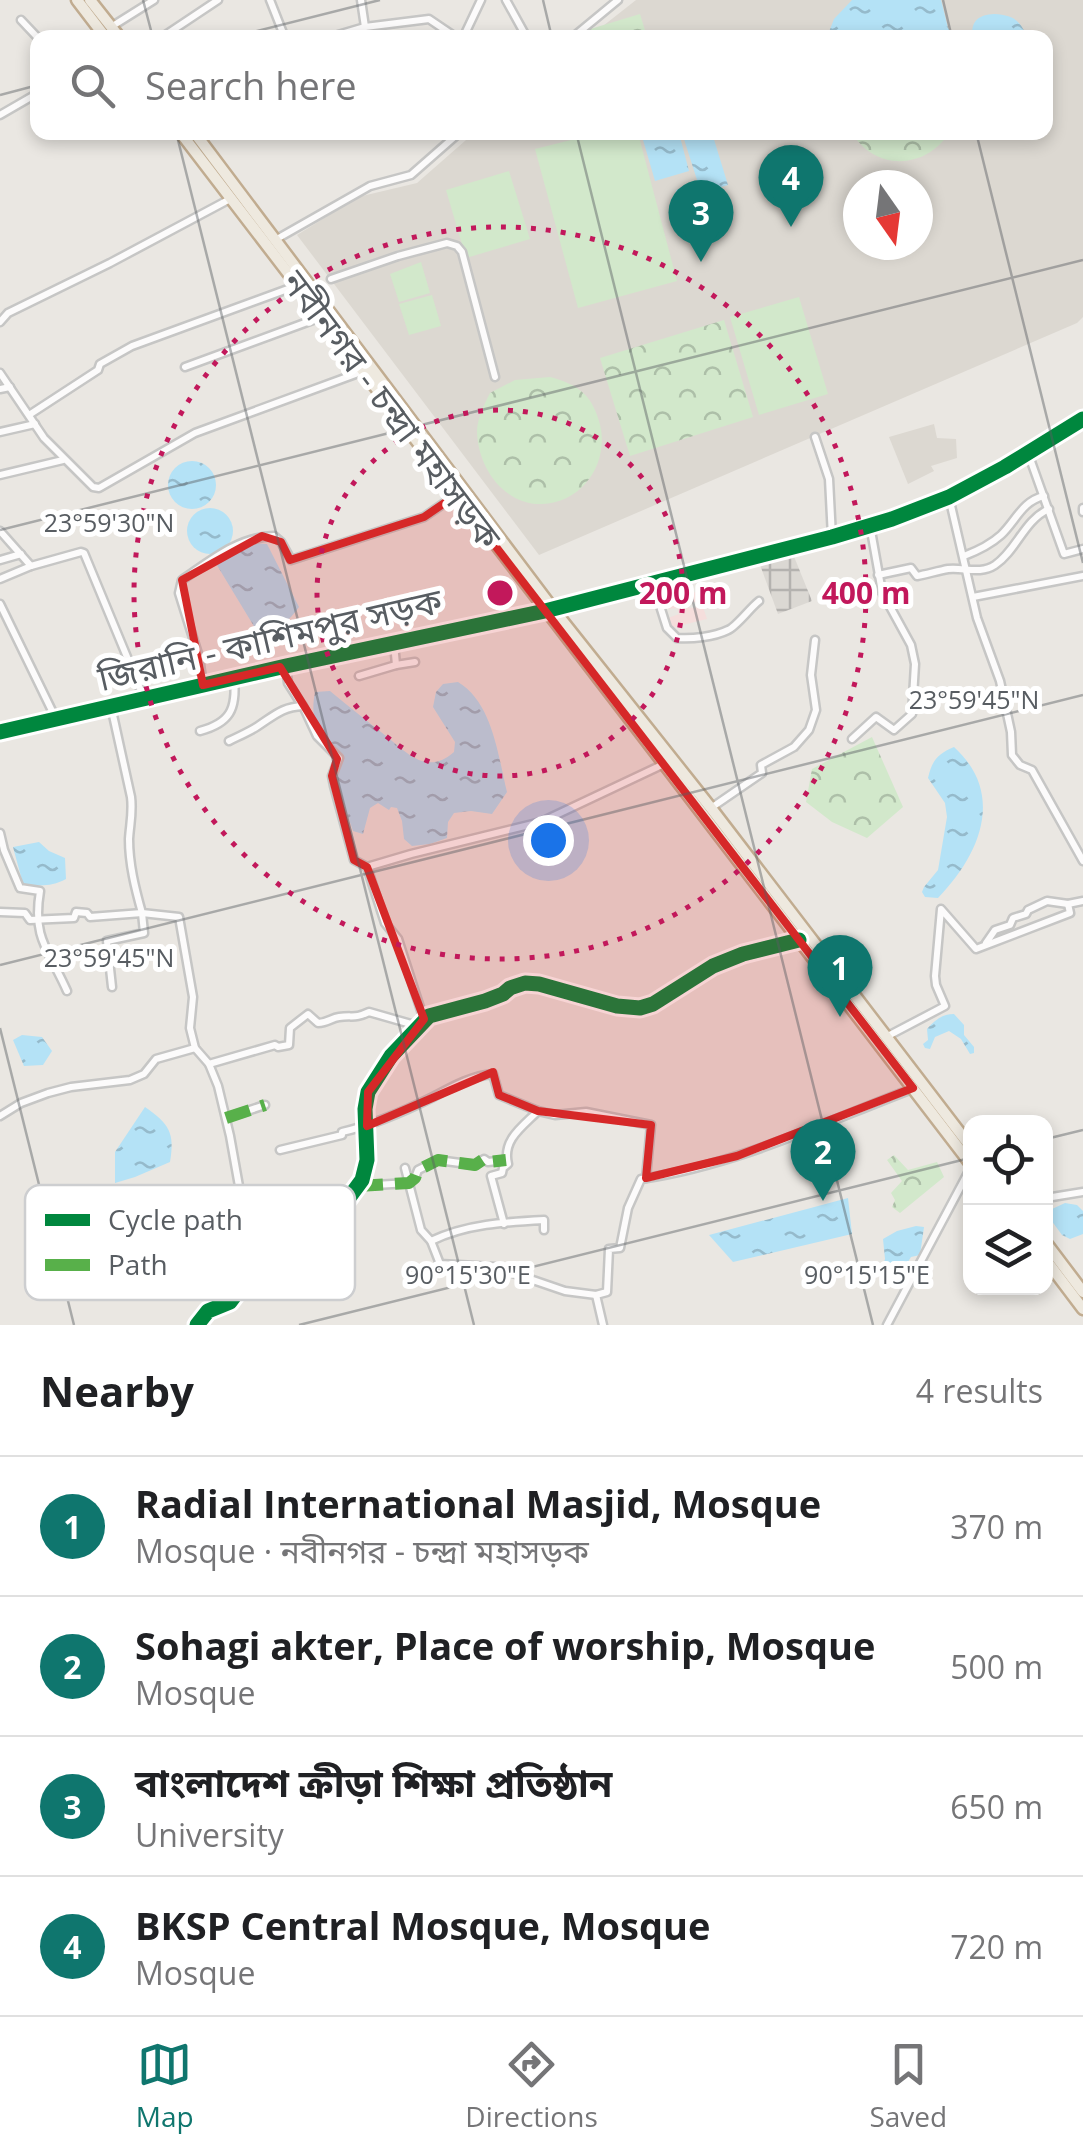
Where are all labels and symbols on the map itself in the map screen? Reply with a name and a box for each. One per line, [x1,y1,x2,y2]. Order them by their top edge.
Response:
pin: 4 [758,144,824,227]
north arrow [843,170,933,260]
pin: 3 [668,180,734,262]
street label: নবীনগর - চন্দ্রা মহাসড়ক [271,260,513,558]
text: 23°59'30"N [44,505,174,539]
text: 200 m [639,572,727,613]
text: 400 m [822,572,910,613]
centre of rings [482,575,518,611]
street label: জিরানি - কাশিমপুর সড়ক [92,576,447,701]
text: 23°59'45"N [909,682,1039,716]
your location [523,815,574,866]
pin: 1 [808,934,872,1017]
text: 23°59'45"N [44,940,174,974]
pin: 2 [790,1118,856,1201]
legend [25,1185,355,1300]
text: Cycle path [108,1200,243,1238]
text: Path [108,1245,168,1283]
text: 90°15'30"E [405,1257,531,1291]
text: 90°15'15"E [804,1257,930,1291]

